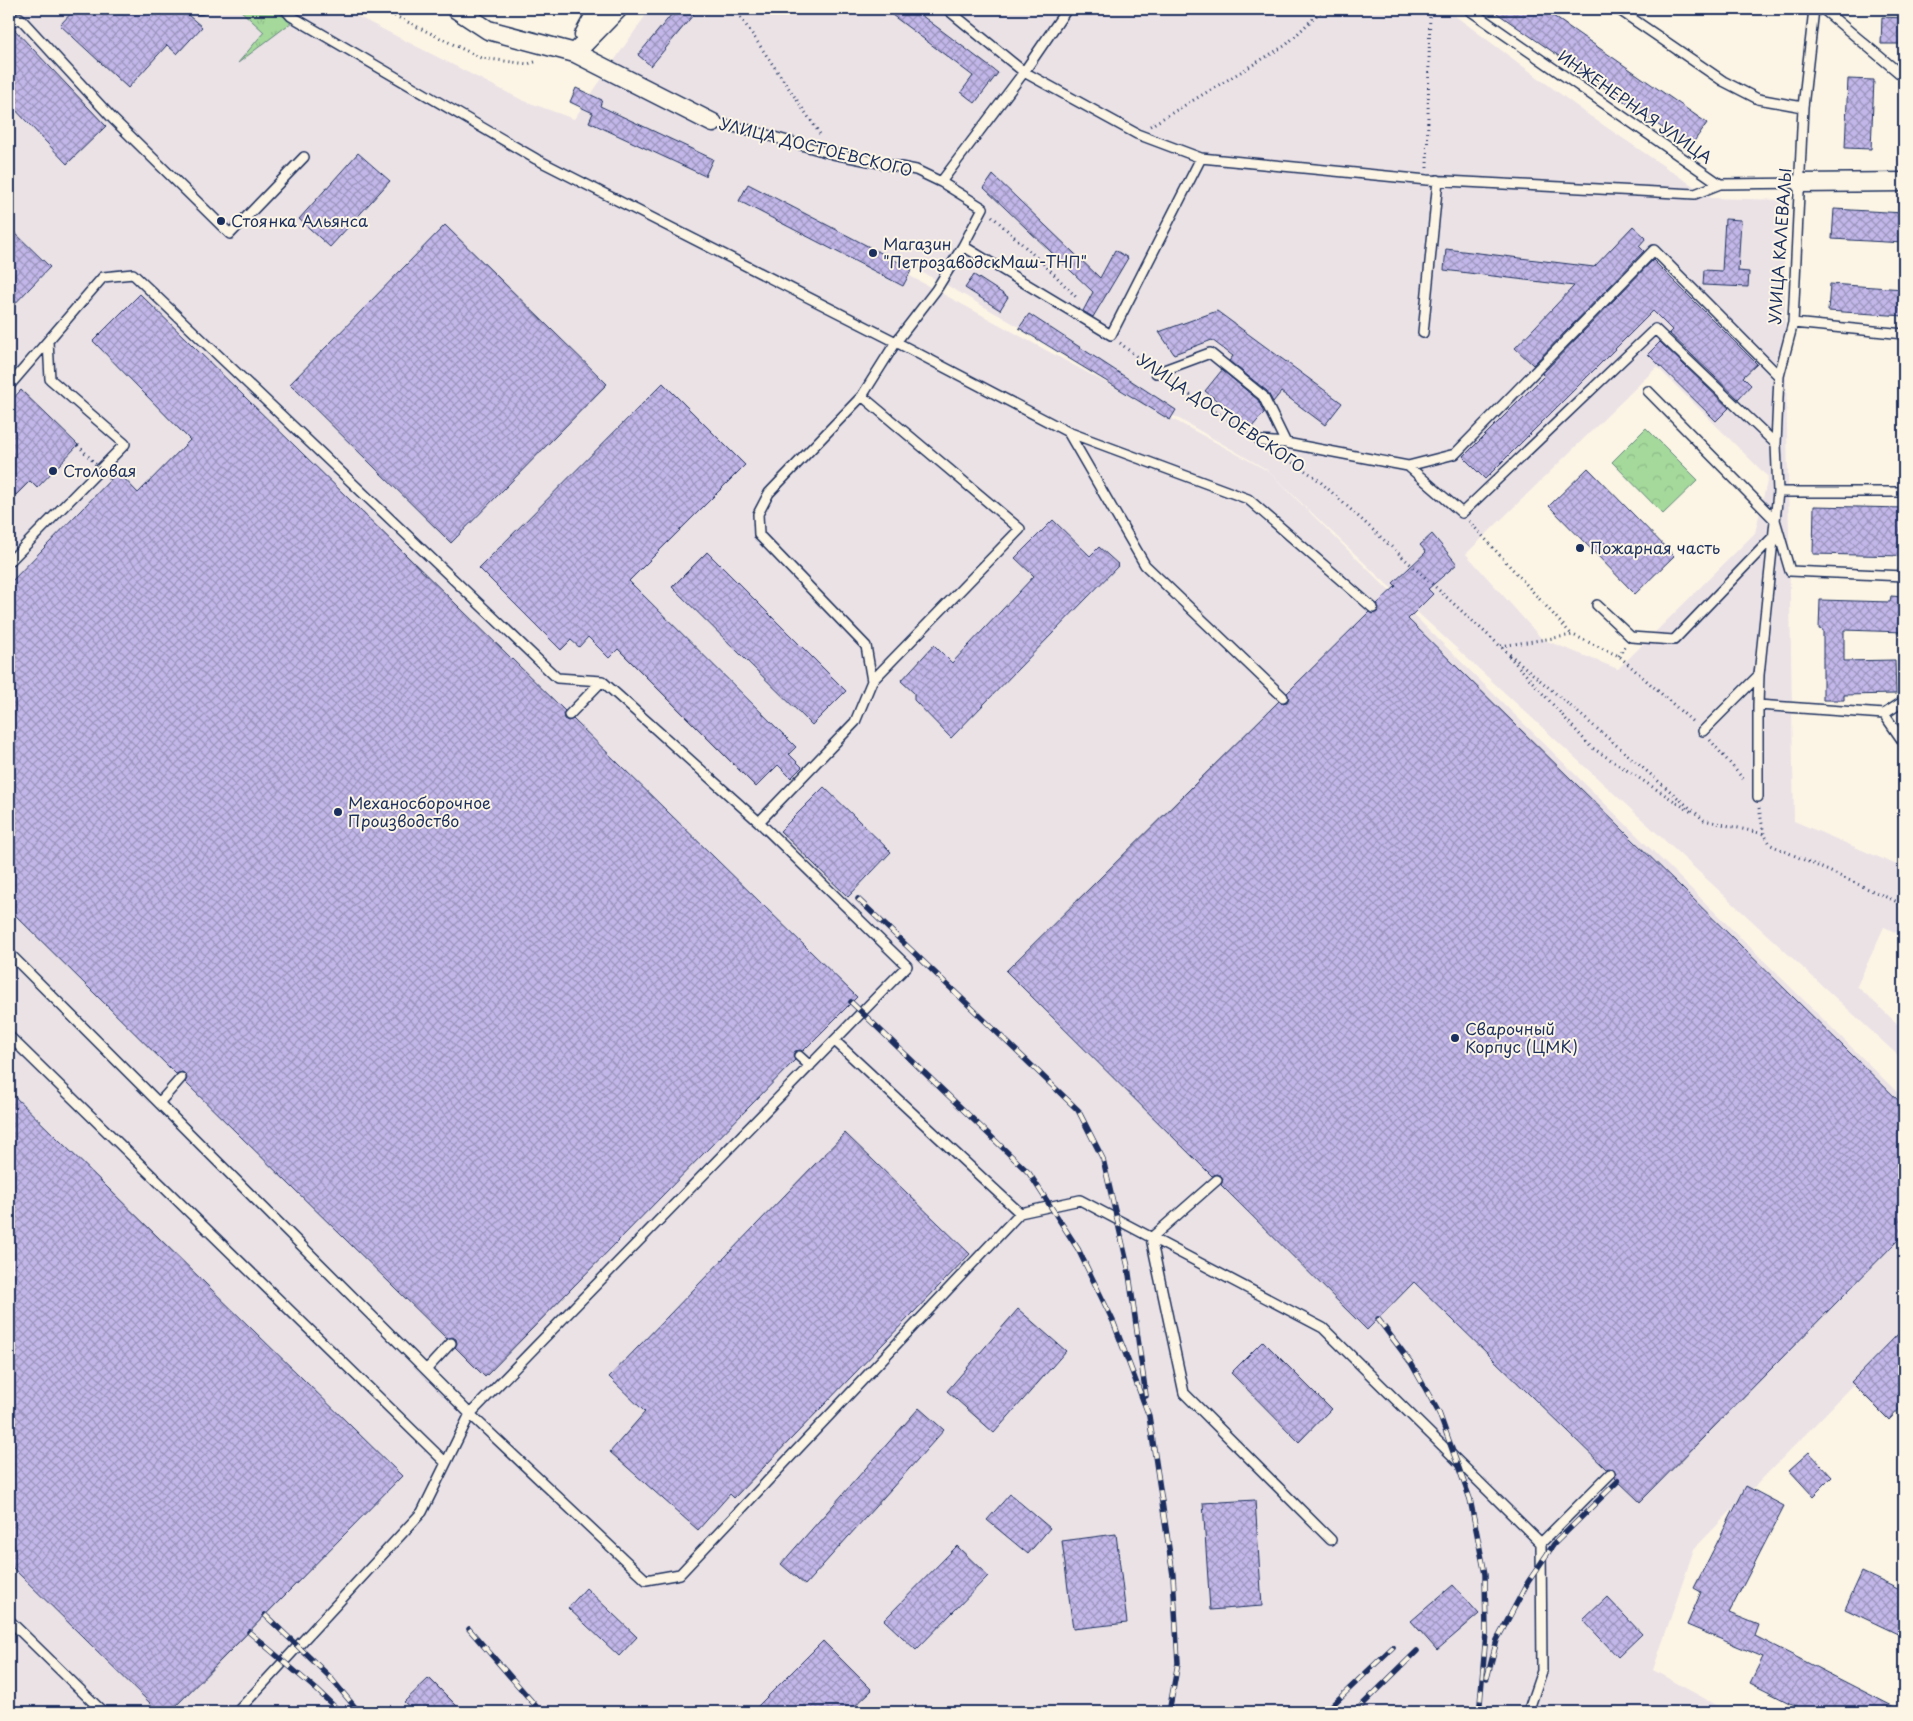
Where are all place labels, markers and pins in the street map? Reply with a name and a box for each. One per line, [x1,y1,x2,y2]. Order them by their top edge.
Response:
place label: Стоянка Альянса [231,208,368,232]
marker: Стоянка Альянса [215,215,227,227]
place label: Магазин "ПетрозаводскМаш-ТНП" [883,231,1087,273]
marker: Магазин "ПетрозаводскМаш-ТНП" [867,247,879,259]
place label: Столовая [63,458,136,482]
marker: Столовая [47,465,59,477]
place label: Пожарная часть [1590,535,1720,559]
marker: Пожарная часть [1574,542,1586,554]
place label: Механосборочное Производство [348,790,491,832]
marker: Механосборочное Производство [332,806,344,818]
place label: Сварочный Корпус (ЦМК) [1465,1016,1578,1058]
marker: Сварочный Корпус (ЦМК) [1449,1032,1461,1044]

